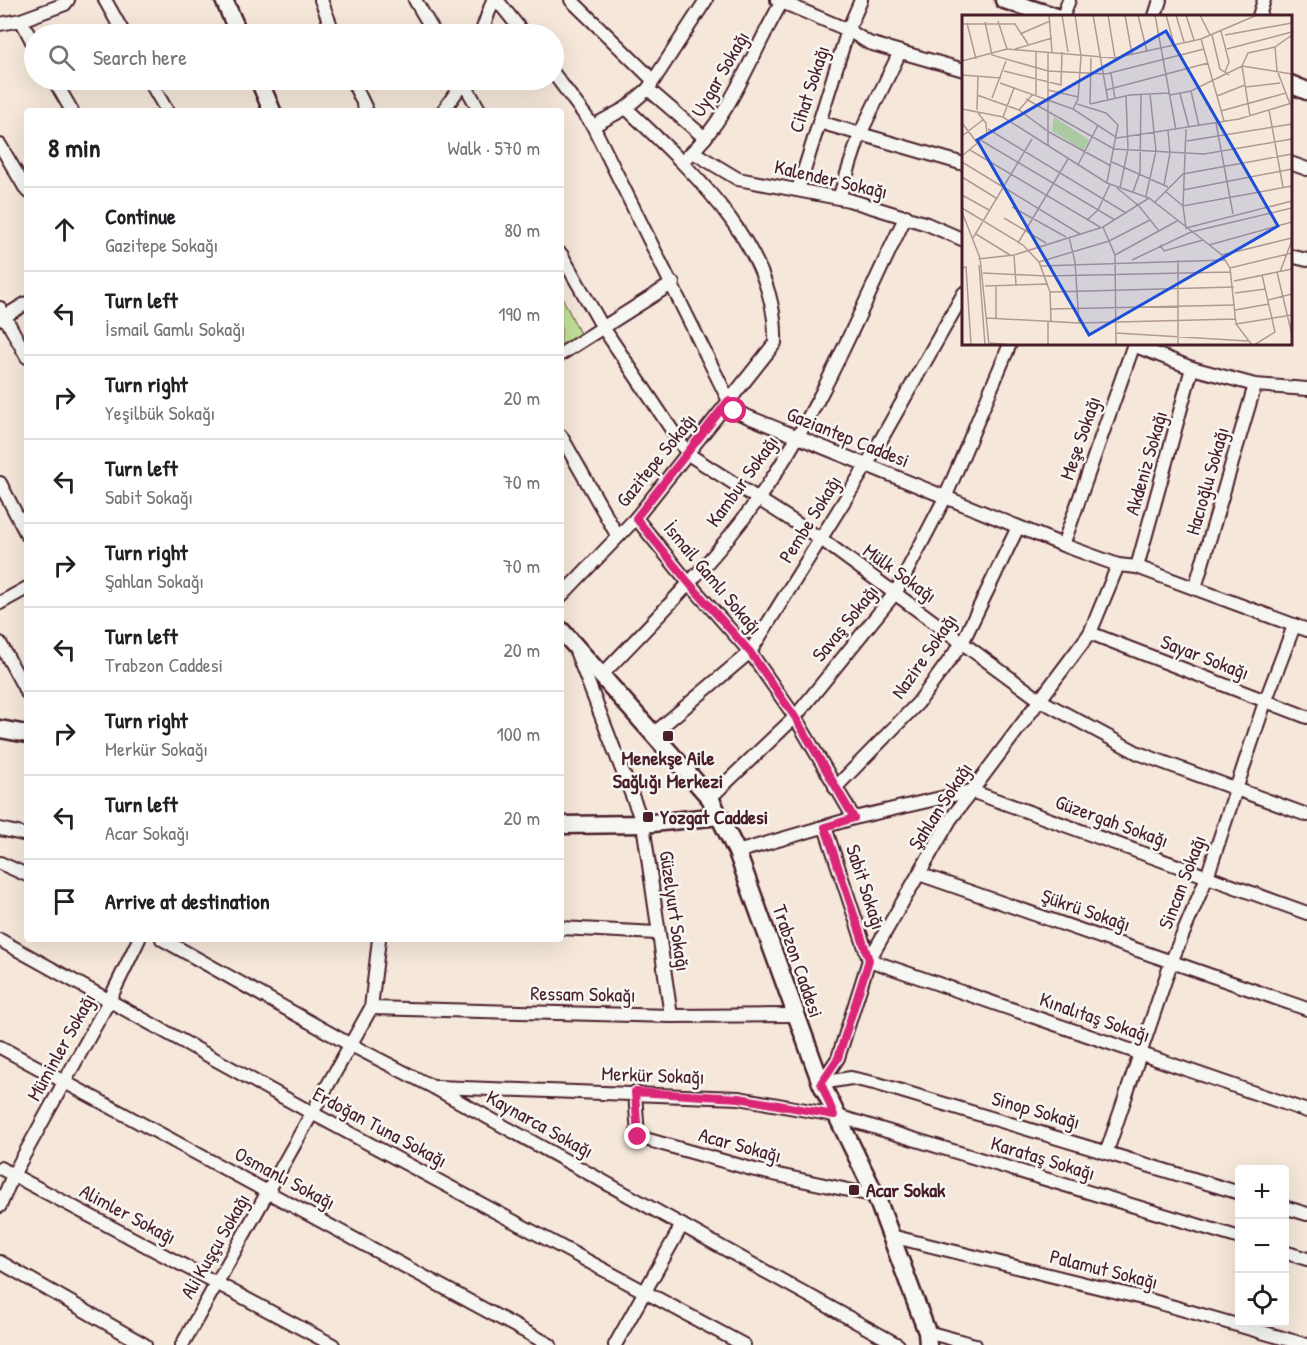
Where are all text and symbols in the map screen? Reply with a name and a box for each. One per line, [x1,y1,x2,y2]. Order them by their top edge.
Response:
inset map [962,15,1292,345]
search box [24,24,564,90]
street label: Uygar Sokağı [684,26,755,122]
icon: search [45,41,78,74]
text: Search here [93,42,187,72]
street label: Cihat Sokağı [782,42,835,136]
text: 8 min [48,130,101,165]
text: Walk · 570 m [448,134,540,161]
street label: Kalender Sokağı [772,152,890,205]
text: Continue [105,201,176,231]
icon: ahead [48,213,81,246]
text: 80 m [504,216,540,243]
text: Gazitepe Sokağı [105,231,218,258]
text: Turn left [105,285,178,315]
icon: left [48,297,81,330]
text: 190 m [498,300,540,327]
text: İsmail Gamlı Sokağı [105,315,245,342]
text: Turn right [105,369,188,399]
icon: right [48,381,81,414]
text: 20 m [503,384,540,411]
street label: Meşe Sokağı [1053,392,1106,483]
route start [720,397,746,423]
text: Yeşilbük Sokağı [105,399,215,426]
street label: Gaziantep Caddesi [783,400,913,473]
street label: Gazitepe Sokağı [609,407,702,512]
street label: Akdeniz Sokağı [1118,408,1173,518]
street label: Hacıoğlu Sokağı [1178,424,1235,538]
street label: Kambur Sokağı [699,429,784,532]
text: Turn left [105,453,178,483]
icon: left [48,465,81,498]
text: 70 m [503,468,540,495]
street label: Pembe Sokağı [772,470,847,568]
text: Sabit Sokağı [105,483,193,510]
street label: İsmail Gamlı Sokağı [658,515,769,640]
text: Turn right [105,537,188,567]
street label: Mülk Sokağı [858,537,943,608]
icon: right [48,549,81,582]
text: 70 m [503,552,540,579]
text: Şahlan Sokağı [105,567,204,594]
street label: Savaş Sokağı [805,578,884,667]
street label: Nazire Sokağı [884,608,963,704]
text: Turn left [105,621,178,651]
street label: Sayar Sokağı [1157,627,1253,686]
icon: left [48,633,81,666]
text: 20 m [503,636,540,663]
text: Trabzon Caddesi [105,651,223,678]
text: Turn right [105,705,188,735]
icon: right [48,717,81,750]
text: 100 m [497,720,540,747]
marker: Menekşe Aile Sağlığı Merkezi [661,729,675,743]
text: Merkür Sokağı [105,735,208,762]
place label: Menekşe Aile Sağlığı Merkezi [613,744,723,795]
street label: Şahlan Sokağı [901,757,978,855]
street label: Güzergah Sokağı [1052,788,1172,853]
text: Turn left [105,789,178,819]
icon: left [48,801,81,834]
place label: Yozgat Caddesi [660,803,768,831]
text: 20 m [503,804,540,831]
marker: Yozgat Caddesi [641,810,655,824]
text: Acar Sokağı [105,819,189,846]
street label: Sincan Sokağı [1151,831,1212,933]
street label: Sabit Sokağı [840,841,893,933]
street label: Güzelyurt Sokağı [654,849,697,973]
street label: Şükrü Sokağı [1038,882,1134,937]
icon: arrive [48,885,81,918]
text: Arrive at destination [105,886,270,916]
street label: Trabzon Caddesi [767,901,830,1021]
street label: Ressam Sokağı [530,979,636,1008]
street label: Kınalıtaş Sokağı [1036,985,1154,1048]
street label: Müminler Sokağı [20,988,101,1106]
street label: Merkür Sokağı [601,1059,705,1090]
street label: Erdoğan Tuna Sokağı [308,1080,452,1173]
street label: Kaynarca Sokağı [482,1083,599,1164]
street label: Sinop Sokağı [989,1084,1083,1135]
street label: Acar Sokağı [696,1121,784,1168]
route end [624,1123,650,1149]
street label: Karataş Sokağı [988,1129,1099,1186]
street label: Osmanlı Sokağı [230,1140,340,1215]
map controls [1235,1165,1289,1327]
button: + [1235,1165,1289,1219]
place label: Acar Sokak [866,1176,946,1203]
street label: Alimler Sokağı [75,1177,181,1250]
marker: Acar Sokak [847,1183,861,1197]
street label: Ali Kuşçu Sokağı [174,1188,256,1303]
button: − [1235,1219,1289,1273]
street label: Palamut Sokağı [1047,1242,1161,1295]
button: locate [1235,1273,1289,1327]

